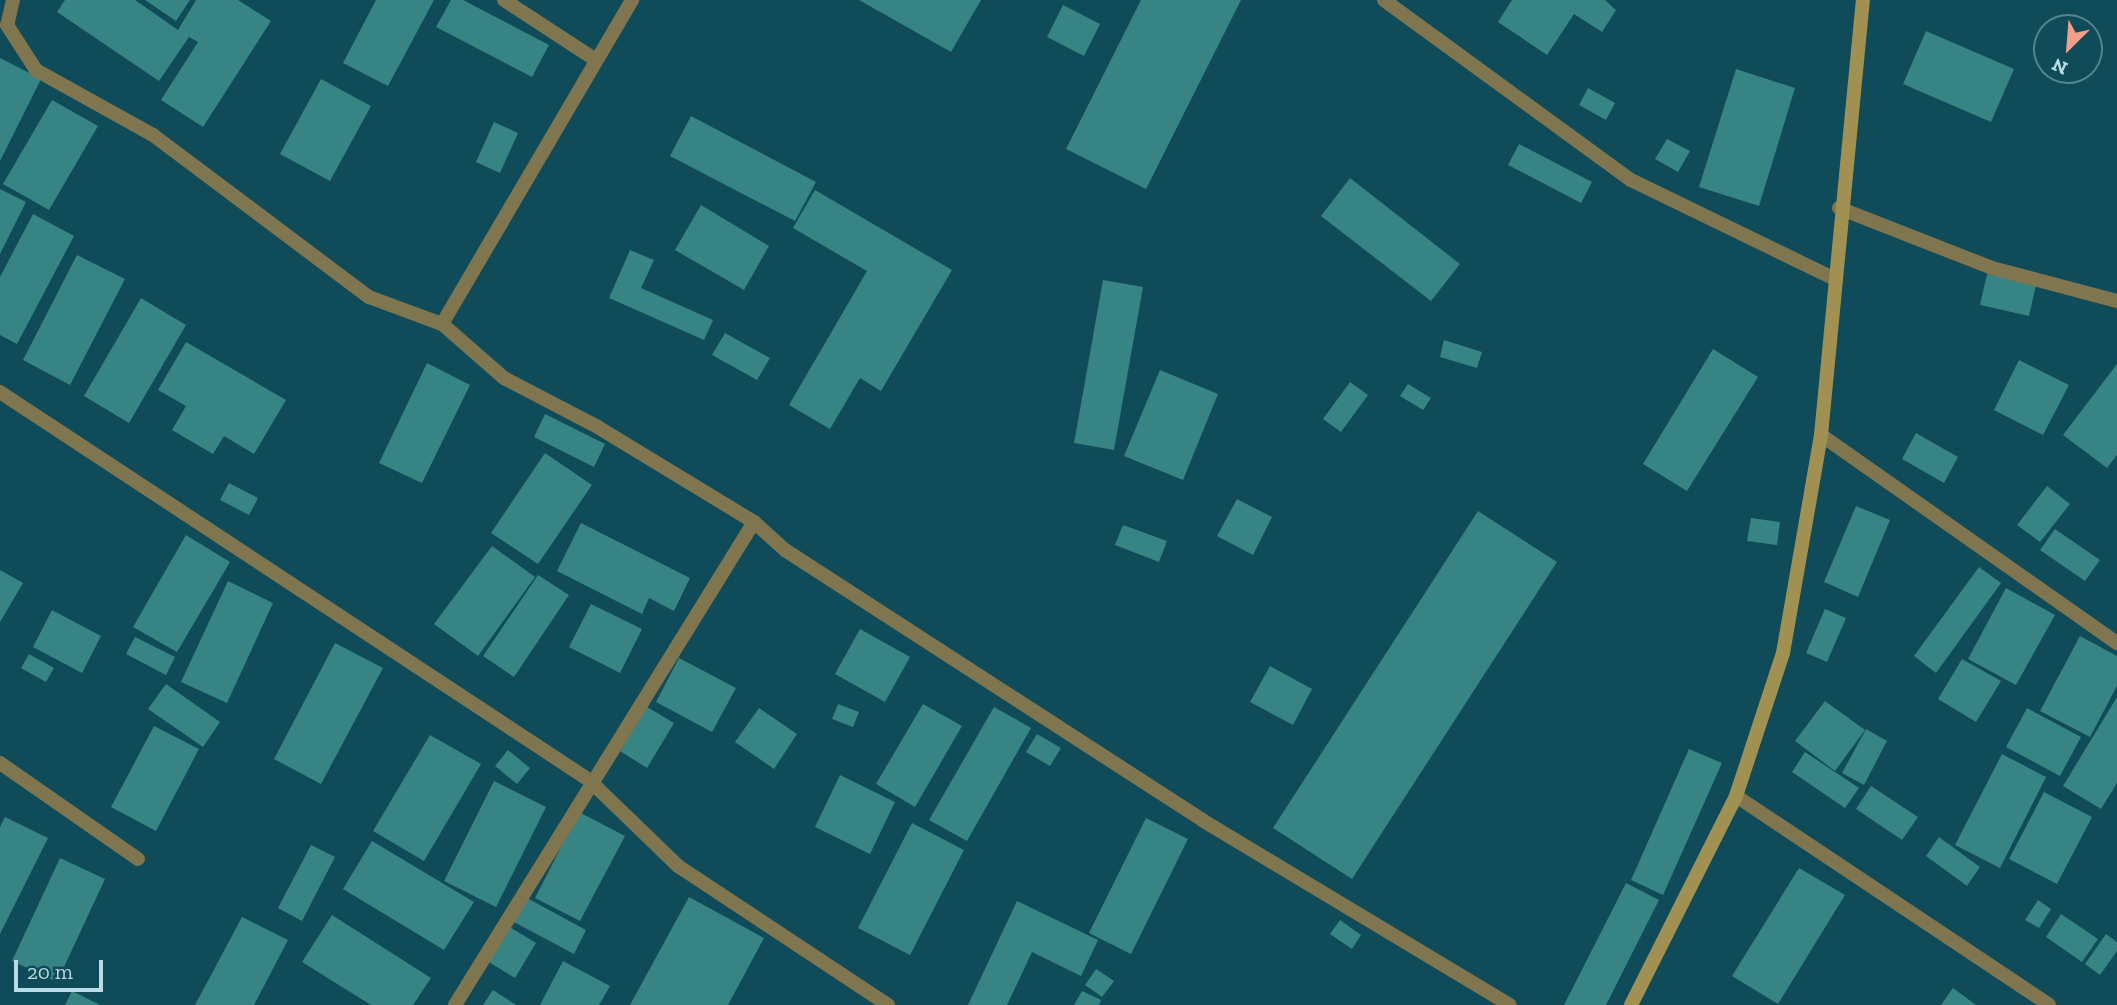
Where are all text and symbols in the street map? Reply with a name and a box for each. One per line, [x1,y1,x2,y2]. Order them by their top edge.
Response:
north arrow [2033,14,2103,84]
text: N [2048,53,2071,80]
scale bar [18,946,107,990]
text: 20 m [27,959,73,984]

